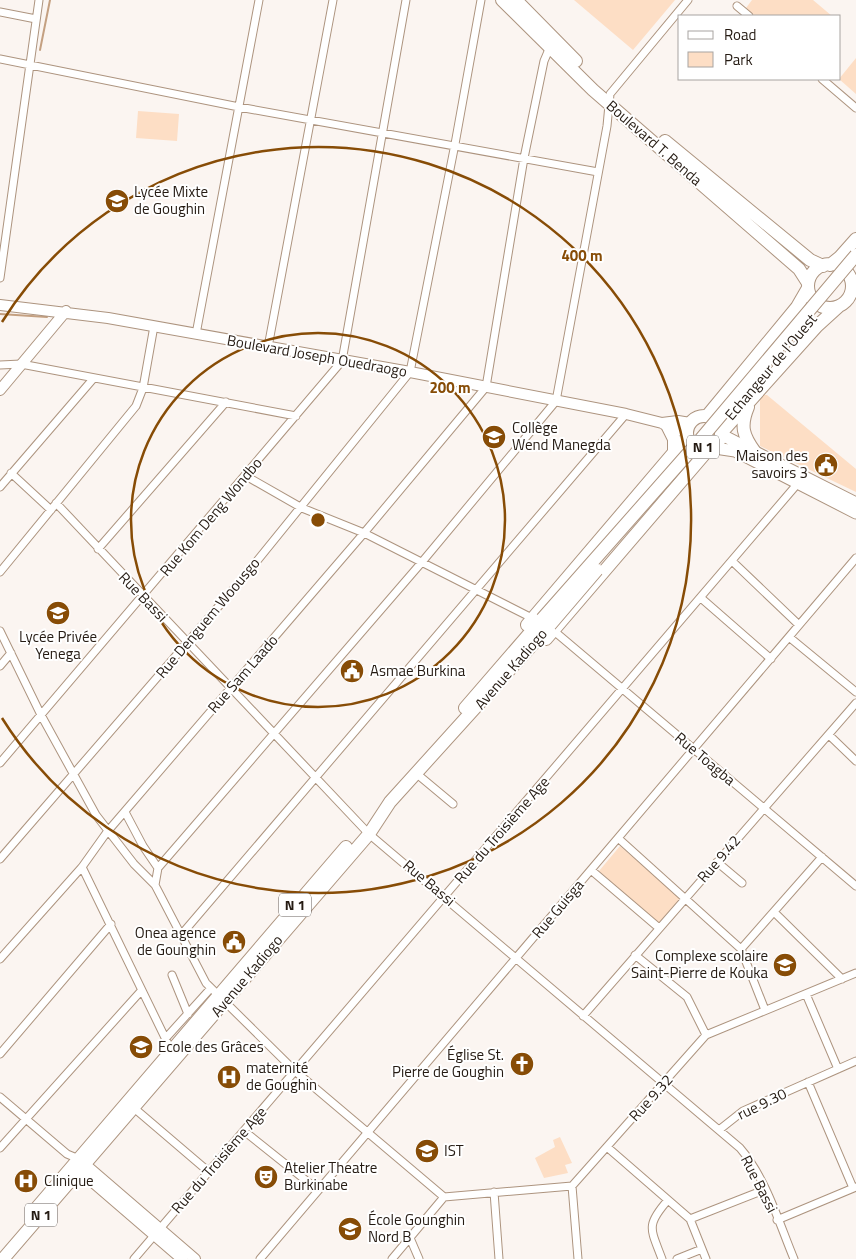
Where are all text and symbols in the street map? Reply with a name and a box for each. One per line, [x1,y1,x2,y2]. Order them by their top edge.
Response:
legend [678,15,841,80]
text: Road [724,23,756,46]
text: Park [724,48,753,71]
street label: Boulevard T. Benda [601,94,708,191]
place label: Lycée Mixte de Goughin [134,180,208,220]
school or university icon: Lycée Mixte de Goughin [104,188,130,214]
text: 400 m [561,244,603,267]
street label: Echangeur de l'Ouest [719,308,823,425]
street label: Boulevard Joseph Ouedraogo [225,328,409,383]
text: 200 m [429,376,471,399]
place label: Collège Wend Manegda [512,416,611,456]
school or university icon: Collège Wend Manegda [481,424,507,450]
road number: N 1 [687,436,719,458]
place label: Maison des savoirs 3 [736,444,808,484]
street label: Rue Kom Deng Wondbo [154,452,267,581]
public building icon: Maison des savoirs 3 [813,452,839,478]
centre of rings [309,511,327,529]
street label: Rue Denguem Woousgo [150,552,265,683]
street label: Rue Bassi [114,566,173,627]
school or university icon: Lycée Privée Yenega [45,600,71,626]
street label: Avenue Kadiogo [469,623,552,714]
place label: Lycée Privée Yenega [19,625,97,665]
street label: Rue Sam Laado [202,629,283,718]
public building icon: Asmae Burkina [339,658,365,684]
place label: Asmae Burkina [370,659,466,682]
street label: Rue Toagba [670,726,741,791]
street label: Rue du Troisième Age [449,771,555,888]
street label: Rue 9.42 [691,830,746,888]
street label: Rue Bassi [398,854,460,911]
street label: Rue Guisga [526,874,589,943]
road number: N 1 [279,894,311,916]
place label: Onea agence de Gounghin [135,921,216,961]
public building icon: Onea agence de Gounghin [221,929,247,955]
street label: Avenue Kadiogo [205,930,288,1022]
place label: Complexe scolaire Saint-Pierre de Kouka [631,944,768,984]
school or university icon: Complexe scolaire Saint-Pierre de Kouka [772,952,798,978]
school or university icon: Ecole des Grâces [128,1034,154,1060]
place label: Ecole des Grâces [158,1035,264,1058]
place label: Église St. Pierre de Goughin [392,1043,504,1083]
church icon: Église St. Pierre de Goughin [509,1051,535,1077]
place label: maternité de Goughin [246,1056,317,1096]
hospital icon: maternité de Goughin [216,1064,242,1090]
street label: Rue 9.32 [623,1069,678,1126]
street label: rue 9.30 [733,1082,790,1125]
street label: Rue du Troisième Age [166,1101,272,1218]
school or university icon: IST [414,1138,440,1164]
place label: IST [444,1139,464,1162]
street label: Rue Bassi [735,1151,784,1217]
place label: Atelier Theatre Burkinabe [284,1156,377,1196]
theatre icon: Atelier Theatre Burkinabe [253,1164,279,1190]
hospital icon: Clinique [13,1168,39,1194]
place label: Clinique [44,1169,94,1192]
road number: N 1 [25,1204,57,1226]
place label: École Gounghin Nord B [368,1208,465,1248]
school or university icon: École Gounghin Nord B [337,1216,363,1242]

